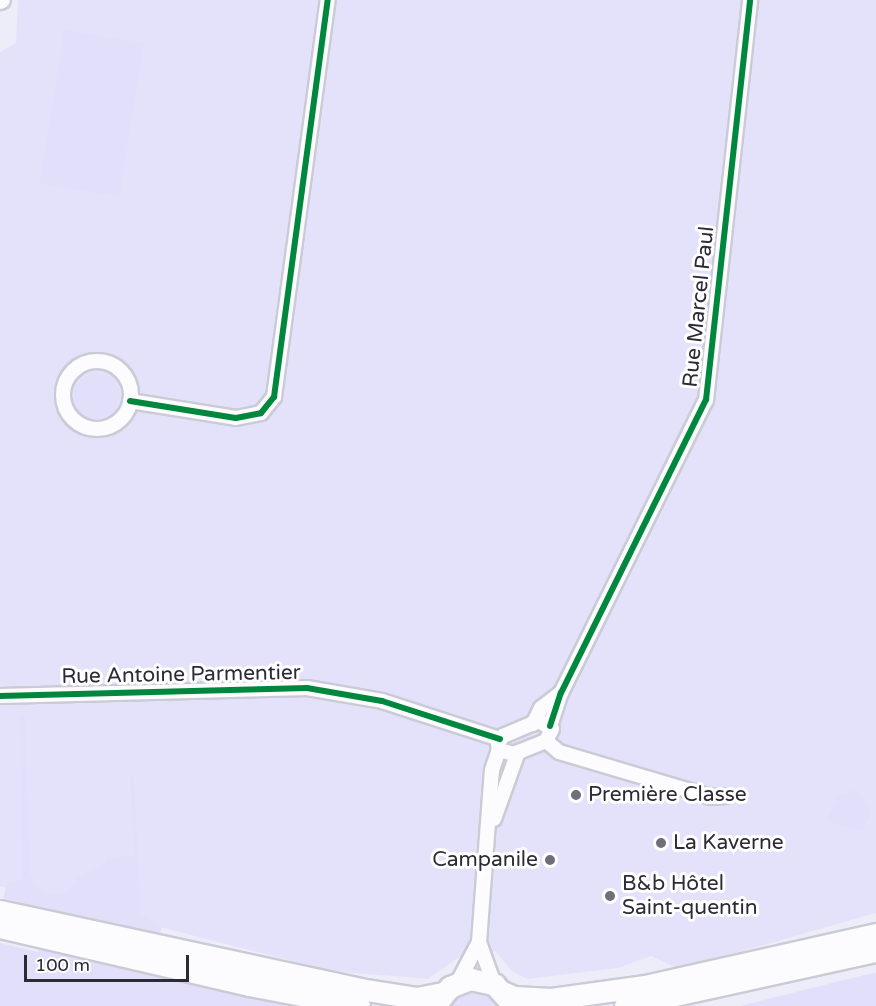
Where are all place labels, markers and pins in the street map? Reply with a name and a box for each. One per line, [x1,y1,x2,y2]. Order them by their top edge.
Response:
place label: Première Classe [588,782,747,808]
marker: Première Classe [569,788,583,802]
place label: La Kaverne [673,830,784,856]
marker: La Kaverne [654,836,668,850]
place label: Campanile [432,847,538,873]
marker: Campanile [543,853,557,867]
place label: B&b Hôtel Saint-quentin [622,871,758,921]
marker: B&b Hôtel Saint-quentin [603,889,617,903]

